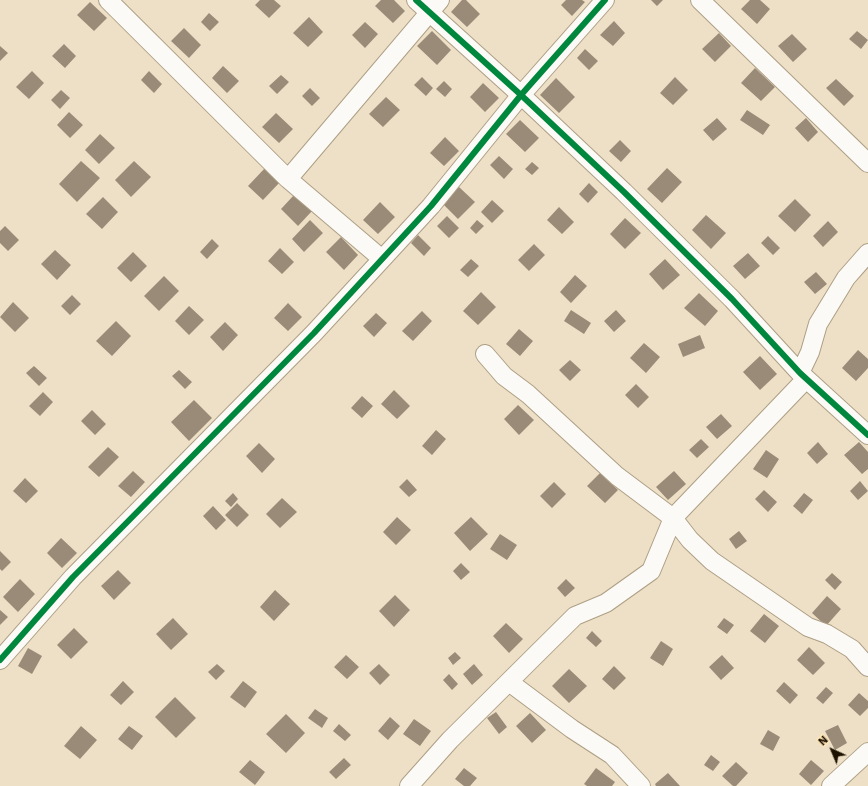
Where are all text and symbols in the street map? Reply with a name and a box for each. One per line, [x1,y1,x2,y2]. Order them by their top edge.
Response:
north arrow [812,730,852,770]
text: N [816,733,831,749]

